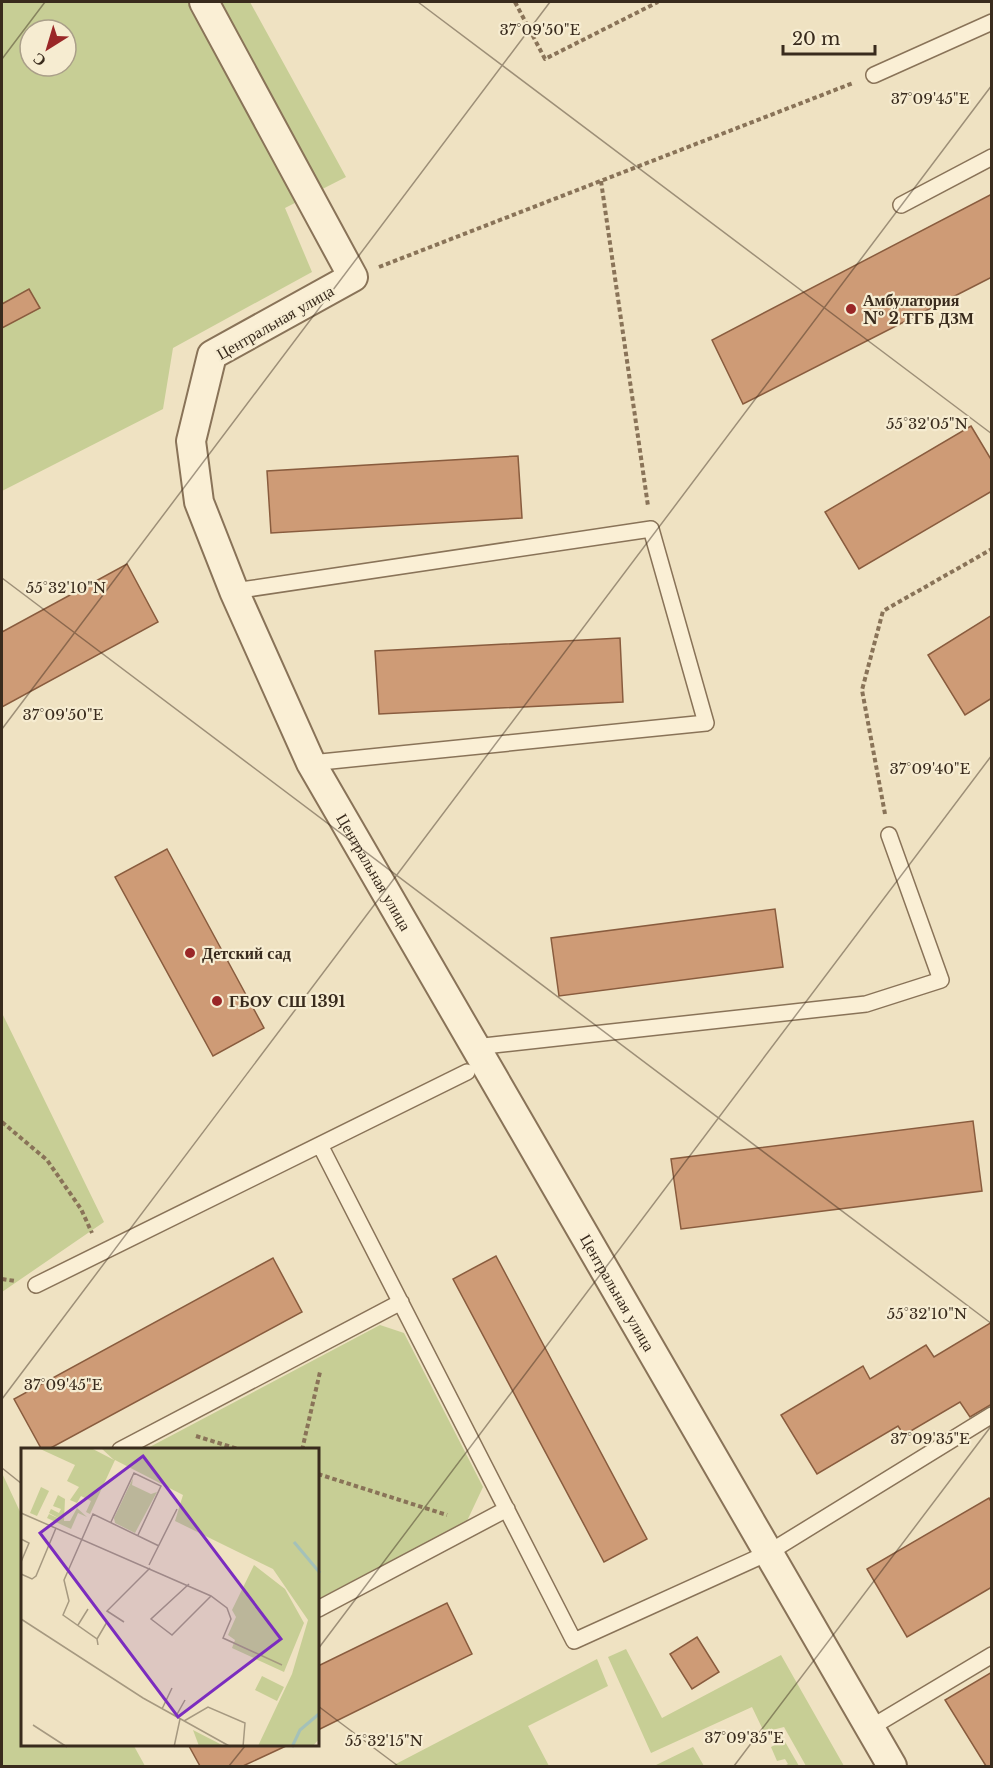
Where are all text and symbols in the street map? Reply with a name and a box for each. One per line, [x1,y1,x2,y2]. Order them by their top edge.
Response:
north arrow [18,18,78,78]
scale bar [783,18,874,56]
text: 37°09'50"E [500,20,581,39]
text: 20 m [792,28,840,50]
text: С [28,49,50,71]
text: 37°09'45"E [891,89,969,108]
street label: Центральная улица [213,280,337,364]
place label: Амбулатория № 2 ТГБ ДЗМ [863,290,974,328]
marker: Амбулатория № 2 ТГБ ДЗМ [844,302,858,316]
text: 55°32'05"N [886,414,968,433]
text: 55°32'10"N [26,578,106,597]
text: 37°09'50"E [23,705,104,724]
text: 37°09'40"E [890,759,971,778]
street label: Центральная улица [332,810,416,934]
place label: Детский сад [202,943,291,963]
marker: Детский сад [183,946,197,960]
place label: ГБОУ СШ 1391 [229,991,346,1011]
marker: ГБОУ СШ 1391 [210,994,224,1008]
street label: Центральная улица [576,1230,659,1355]
text: 55°32'10"N [887,1304,967,1323]
text: 37°09'45"E [24,1375,102,1394]
text: 37°09'35"E [890,1429,970,1448]
inset map [21,1448,320,1747]
text: 37°09'35"E [704,1728,784,1747]
text: 55°32'15"N [345,1731,423,1750]

